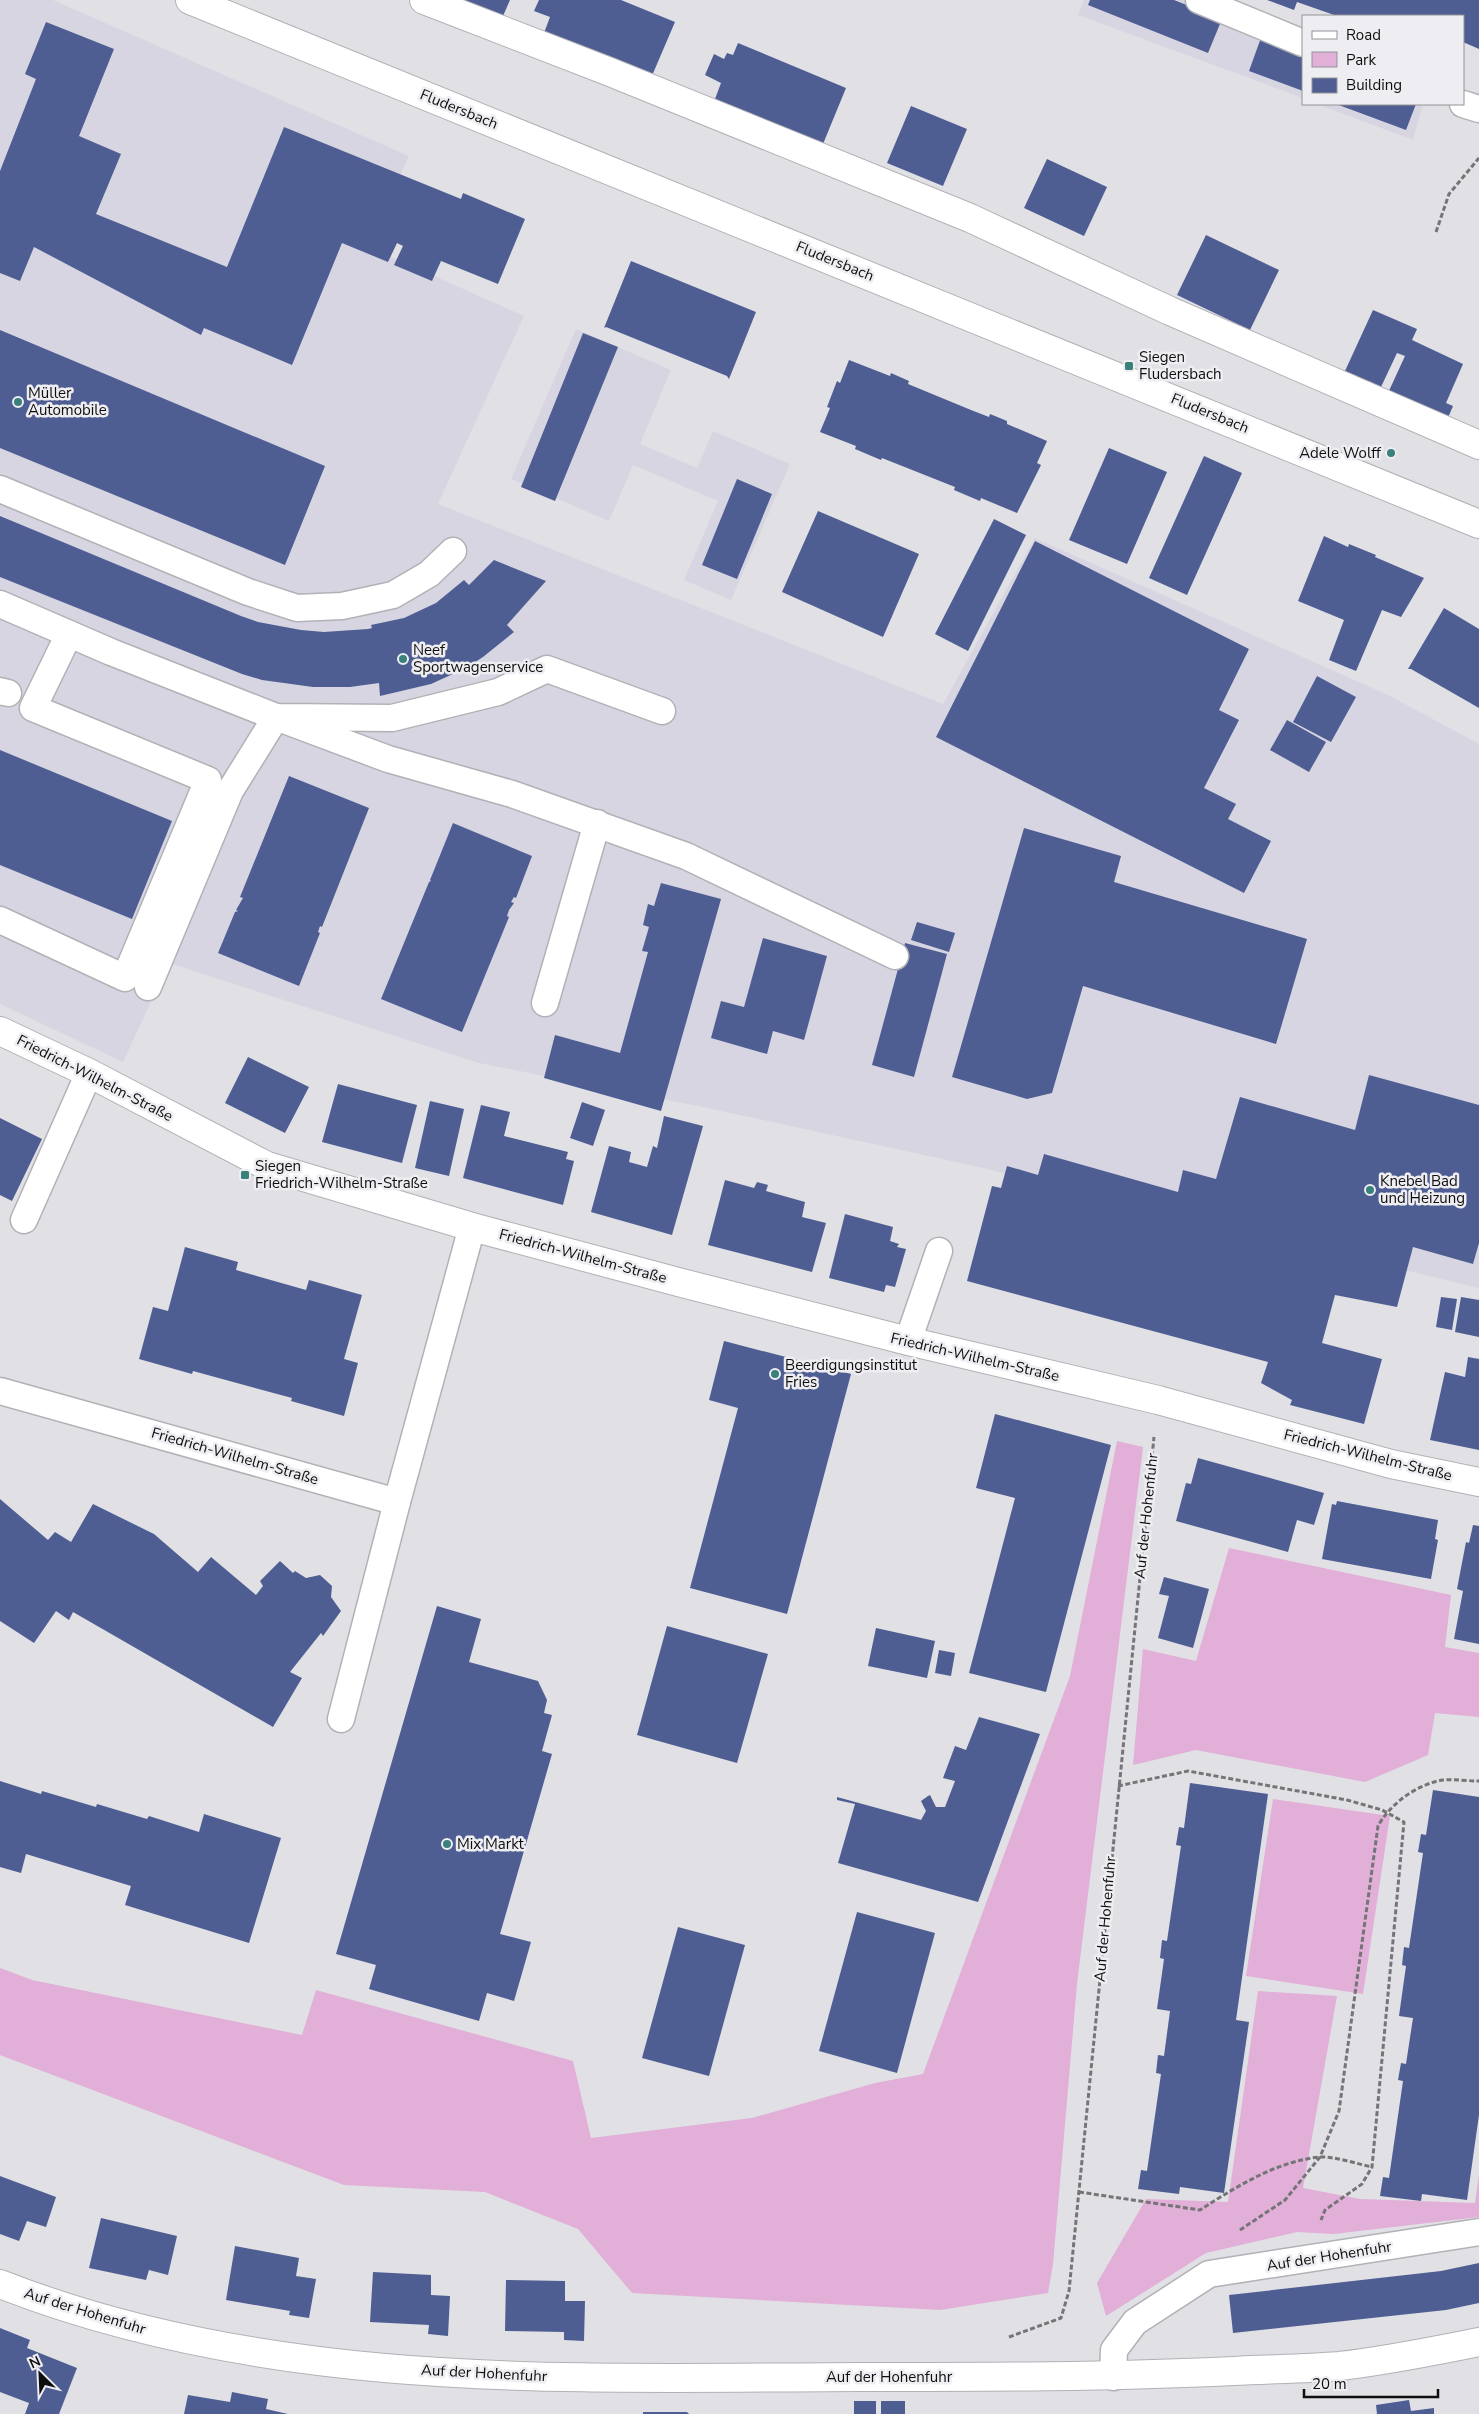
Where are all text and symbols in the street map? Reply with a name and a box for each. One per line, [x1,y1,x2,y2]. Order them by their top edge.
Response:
legend [1302,15,1464,105]
text: Road [1346,25,1381,45]
text: Park [1346,50,1376,70]
text: Building [1346,75,1402,95]
street label: Fludersbach [417,84,501,134]
street label: Fludersbach [793,236,877,286]
place label: Siegen Fludersbach [1139,347,1221,384]
marker: Siegen Fludersbach [1123,360,1135,372]
place label: Müller Automobile [28,383,107,420]
street label: Fludersbach [1168,388,1252,438]
marker: Müller Automobile [12,396,24,408]
place label: Adele Wolff [1299,443,1382,463]
marker: Adele Wolff [1385,447,1397,459]
place label: Neef Sportwagenservice [413,640,543,677]
marker: Neef Sportwagenservice [397,653,409,665]
street label: Friedrich-Wilhelm-Straße [13,1030,177,1126]
place label: Siegen Friedrich-Wilhelm-Straße [255,1156,428,1193]
marker: Siegen Friedrich-Wilhelm-Straße [239,1169,251,1181]
place label: Knebel Bad und Heizung [1380,1171,1465,1208]
marker: Knebel Bad und Heizung [1364,1184,1376,1196]
street label: Friedrich-Wilhelm-Straße [497,1224,669,1288]
street label: Friedrich-Wilhelm-Straße [889,1328,1061,1386]
place label: Beerdigungsinstitut Fries [785,1355,918,1392]
marker: Beerdigungsinstitut Fries [769,1368,781,1380]
street label: Friedrich-Wilhelm-Straße [149,1423,321,1489]
street label: Friedrich-Wilhelm-Straße [1282,1424,1454,1486]
street label: Auf der Hohenfuhr [1129,1452,1163,1580]
place label: Mix Markt [457,1834,524,1854]
marker: Mix Markt [441,1838,453,1850]
street label: Auf der Hohenfuhr [1090,1855,1121,1983]
street label: Auf der Hohenfuhr [1265,2236,1394,2276]
street label: Auf der Hohenfuhr [22,2283,149,2339]
north arrow [15,2349,65,2399]
text: N [26,2352,44,2373]
street label: Auf der Hohenfuhr [420,2360,548,2386]
scale bar [1304,2366,1438,2398]
street label: Auf der Hohenfuhr [826,2367,953,2387]
text: 20 m [1312,2374,1347,2394]

